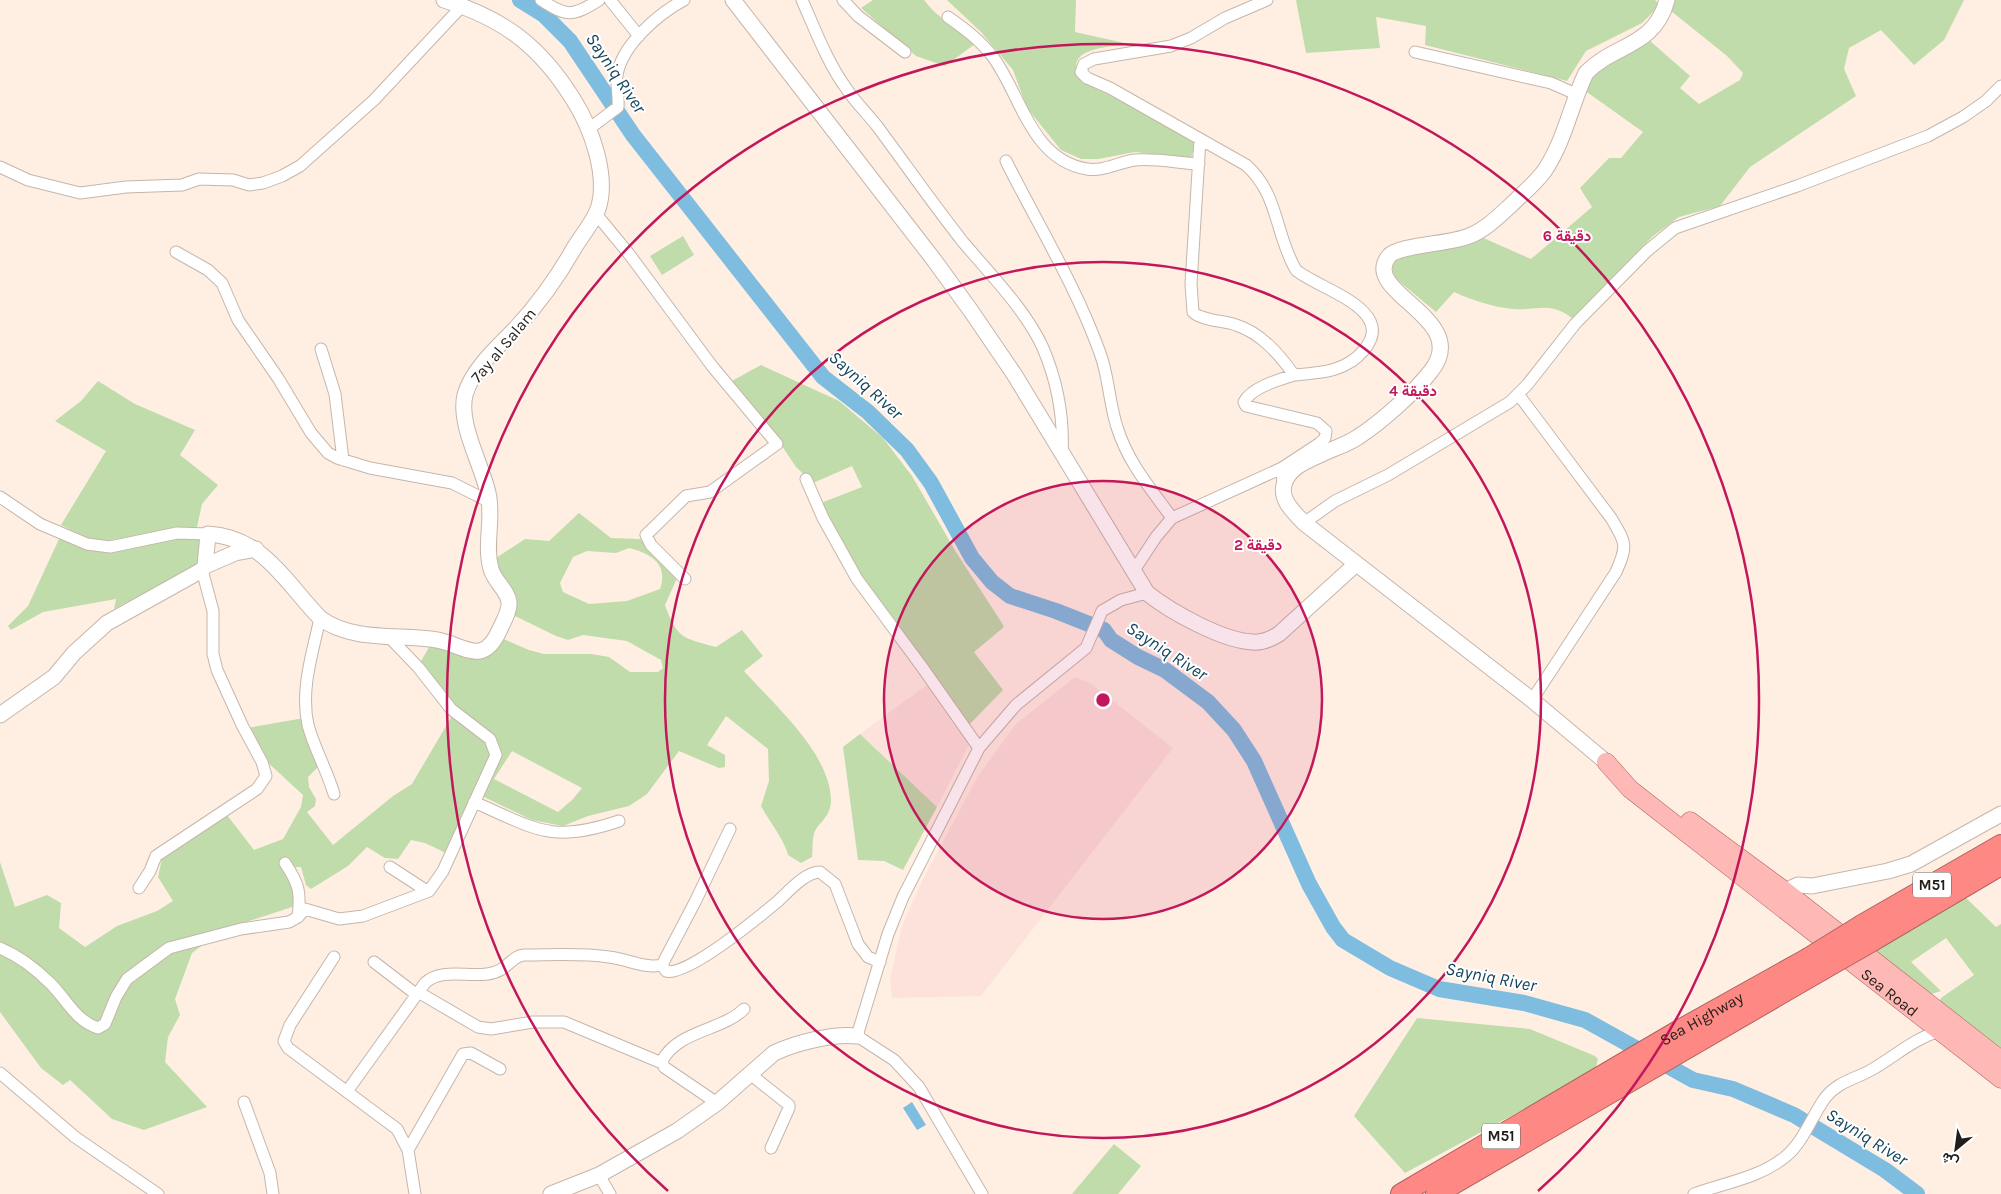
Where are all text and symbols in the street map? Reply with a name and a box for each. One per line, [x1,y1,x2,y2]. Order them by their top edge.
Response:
water label: Sayniq River [581,29,651,118]
text: 6 دقيقة [1543,227,1591,245]
street label: 7ay al Salam [467,304,540,386]
water label: Sayniq River [824,346,908,425]
text: 4 دقيقة [1389,382,1437,400]
text: 2 دقيقة [1234,536,1282,554]
water label: Sayniq River [1122,617,1212,686]
centre of rings [1094,691,1112,709]
road number: M51 [1913,872,1951,898]
water label: Sayniq River [1444,957,1539,997]
street label: Sea Road [1857,964,1922,1021]
street label: Sea Highway [1656,987,1747,1050]
water label: Sayniq River [1822,1103,1913,1171]
road number: M51 [1482,1124,1520,1148]
north arrow [1931,1124,1981,1174]
text: ش [1938,1148,1961,1171]

